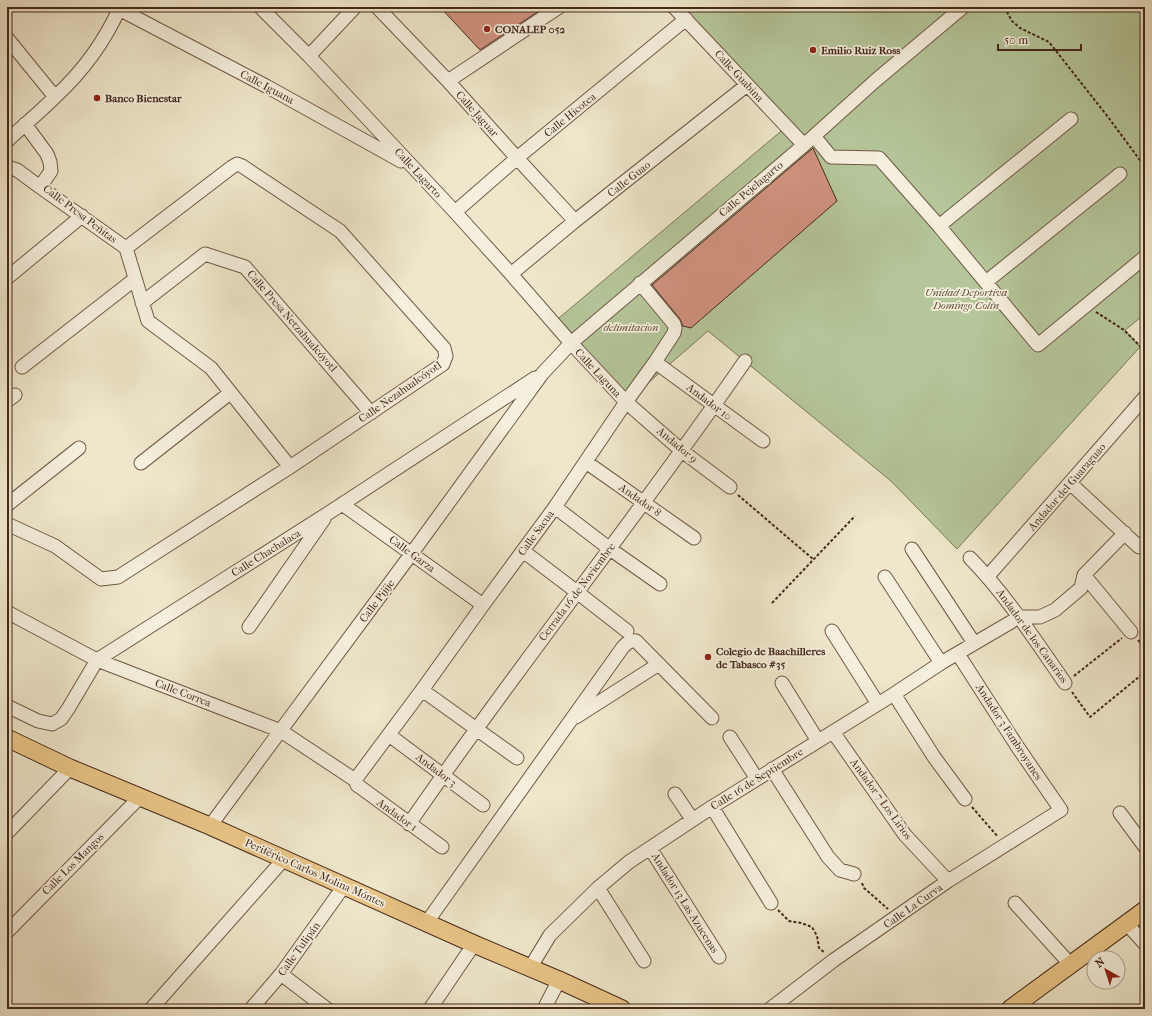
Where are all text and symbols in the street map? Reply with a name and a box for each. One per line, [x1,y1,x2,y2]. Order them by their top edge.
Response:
place label: CONALEP 052 [495,23,565,36]
marker: CONALEP 052 [482,24,492,34]
scale bar [998,26,1081,52]
text: 50 m [1004,33,1028,47]
place label: Emilio Ruiz Ross [821,44,900,57]
marker: Emilio Ruiz Ross [808,45,818,55]
street label: Calle Guabina [712,48,767,105]
street label: Calle Iguana [238,67,297,107]
street label: Calle Jaguar [453,88,501,140]
street label: Calle Hicotea [541,90,599,140]
place label: Banco Bienestar [105,92,182,105]
marker: Banco Bienestar [92,93,102,103]
street label: Calle Lagarto [392,145,445,201]
street label: Calle Guao [605,158,653,200]
street label: Calle Pejelagarto [716,158,786,220]
street label: Calle Presa Peñitas [41,182,119,246]
street label: Calle Presa Netzahualcóyotl [244,267,340,375]
park label: Unidad Deportiva Domíngo Colín [925,286,1007,312]
park label: delimitacion [604,321,658,334]
street label: Calle Laguna [572,346,624,401]
street label: Calle Nezahualcóyotl [356,358,444,426]
street label: Andador 10 [683,380,734,423]
street label: Andador 9 [653,424,700,466]
street label: Andador del Guaraguao [1025,440,1109,534]
street label: Andador 8 [616,480,664,519]
street label: Calle Sacua [515,507,557,558]
street label: Calle Chachalaca [229,526,304,579]
street label: Calle Garza [386,533,438,576]
street label: Cerrada 16 de Noviembre [536,540,618,644]
street label: Calle Pijije [357,577,398,625]
street label: Andador de los Canarios [993,586,1071,686]
place label: Colegio de Baachilleres de Tabasco #35 [716,645,825,671]
marker: Colegio de Baachilleres de Tabasco #35 [703,652,713,662]
street label: Calle Correa [153,676,214,710]
street label: Andador 3 Fambroyanes [972,681,1045,783]
street label: Calle 16 de Septiembre [708,745,806,813]
street label: Andador 3 [412,750,459,790]
street label: Andador 7 Los Lirios [847,755,915,842]
street label: Andador 1 [373,795,420,834]
street label: Calle Los Mangos [39,830,107,898]
street label: Periférico Carlos Molina Móntes [243,836,387,910]
street label: Andador 13 Las Azucenas [648,850,721,956]
street label: Calle La Curva [881,880,946,931]
street label: Calle Tulipán [275,919,323,978]
north arrow [1086,950,1126,990]
text: N [1093,955,1108,970]

